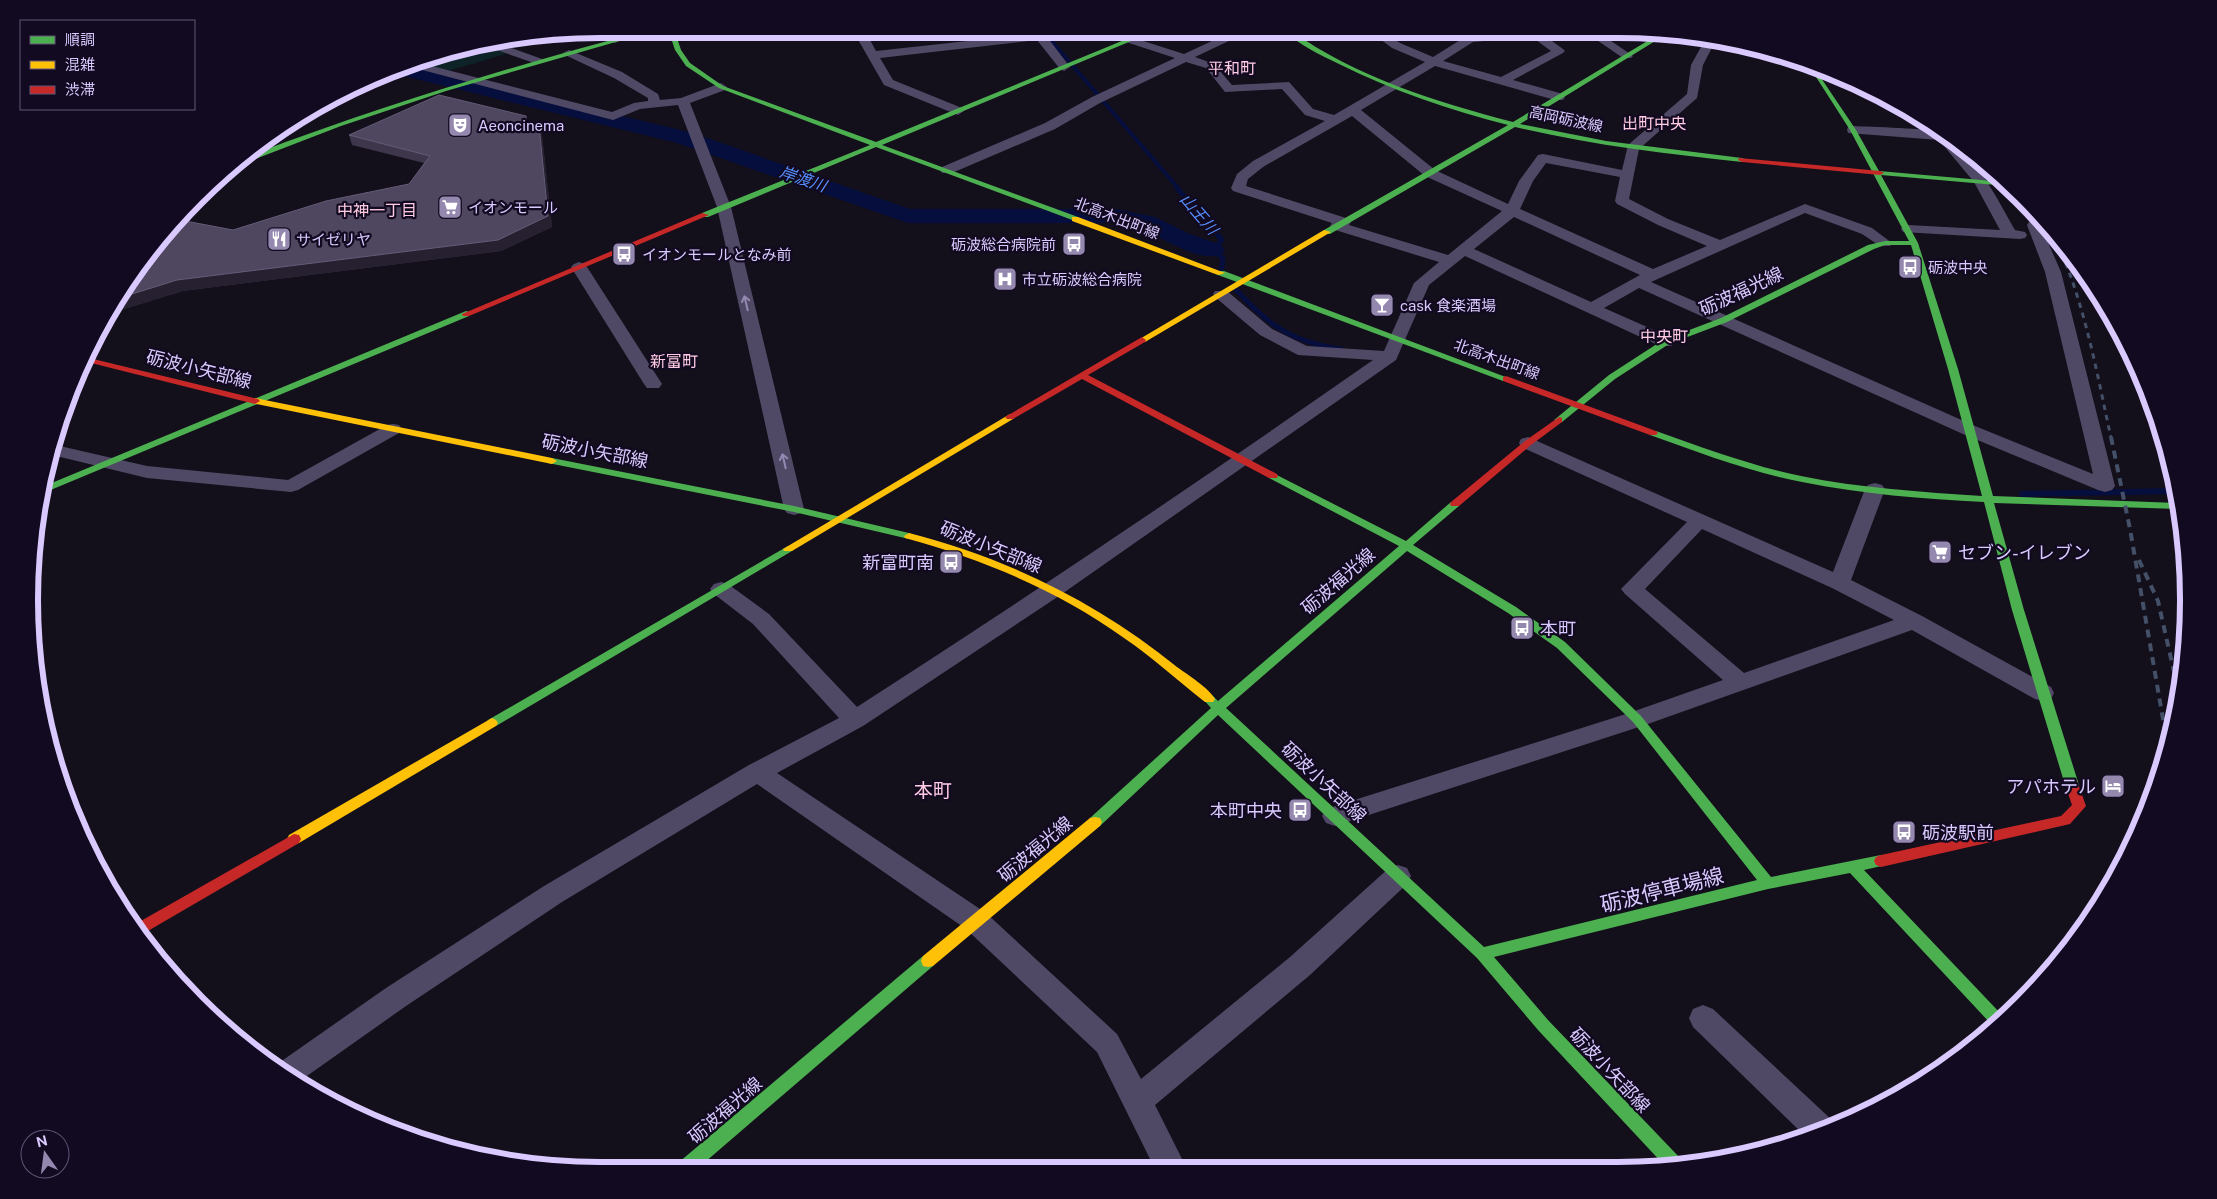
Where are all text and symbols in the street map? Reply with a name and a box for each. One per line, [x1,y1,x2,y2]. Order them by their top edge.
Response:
legend [20,20,195,110]
text: 順調 [65,31,95,48]
text: 混雑 [65,56,95,73]
district label: 平和町 [1208,59,1256,78]
text: 渋滞 [65,81,95,98]
street label: 高岡砺波線 [1528,103,1604,135]
theatre icon: Aeoncinema [447,112,473,138]
district label: 出町中央 [1622,114,1686,133]
place label: Aeoncinema [478,117,564,134]
water label: 岸渡川 [777,162,831,196]
water label: 山王川 [1176,190,1223,240]
supermarket icon: イオンモール [437,194,463,220]
street label: 北高木出町線 [1072,194,1162,242]
place label: イオンモール [468,199,558,216]
district label: 中神一丁目 [337,201,417,220]
restaurant icon: サイゼリヤ [266,226,292,252]
place label: サイゼリヤ [296,231,371,248]
bus stop icon: 砺波総合病院前 [1061,231,1087,257]
place label: 砺波総合病院前 [951,236,1056,253]
bus stop icon: イオンモールとなみ前 [611,241,637,267]
place label: イオンモールとなみ前 [642,246,792,263]
bus stop icon: 砺波中央 [1897,254,1923,280]
place label: 砺波中央 [1928,259,1988,276]
street label: 砺波福光線 [1696,262,1786,320]
hospital icon: 市立砺波総合病院 [992,266,1018,292]
place label: 市立砺波総合病院 [1022,271,1142,288]
bar icon: cask 食楽酒場 [1369,292,1395,318]
one-way arrow [741,295,750,311]
place label: cask 食楽酒場 [1400,297,1496,314]
district label: 中央町 [1640,327,1688,346]
street label: 北高木出町線 [1452,336,1542,382]
street label: 砺波小矢部線 [144,346,254,392]
district label: 新富町 [650,352,698,371]
street label: 砺波小矢部線 [540,430,650,472]
one-way arrow [779,454,788,470]
street label: 砺波小矢部線 [937,517,1045,577]
supermarket icon: セブン-イレブン [1927,539,1953,565]
place label: セブン-イレブン [1958,542,2091,563]
street label: 砺波福光線 [1297,544,1379,618]
bus stop icon: 新富町南 [938,549,964,575]
place label: 新富町南 [862,552,934,573]
bus stop icon: 本町 [1509,615,1535,641]
place label: 本町 [1540,618,1576,639]
street label: 砺波小矢部線 [1277,737,1371,827]
hotel icon: アパホテル [2100,773,2126,799]
place label: アパホテル [2006,776,2096,797]
district label: 本町 [914,779,952,801]
bus stop icon: 本町中央 [1287,797,1313,823]
place label: 本町中央 [1210,800,1282,821]
street label: 砺波福光線 [994,812,1076,886]
bus stop icon: 砺波駅前 [1891,819,1917,845]
place label: 砺波駅前 [1922,822,1994,843]
street label: 砺波停車場線 [1598,863,1726,917]
street label: 砺波小矢部線 [1565,1023,1655,1117]
street label: 砺波福光線 [684,1073,766,1147]
north arrow [20,1129,70,1179]
text: N [35,1132,49,1150]

